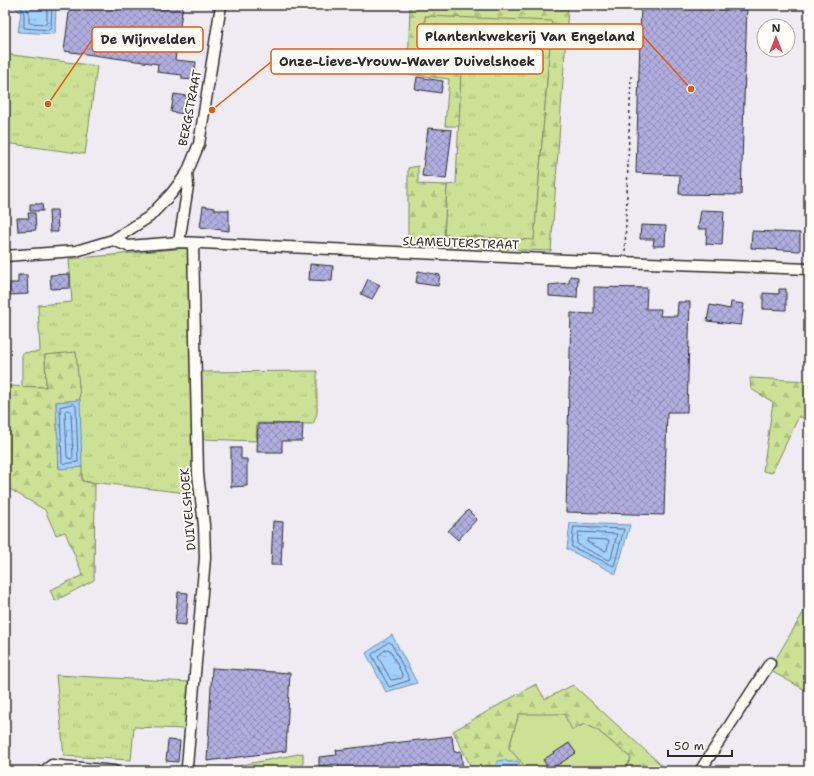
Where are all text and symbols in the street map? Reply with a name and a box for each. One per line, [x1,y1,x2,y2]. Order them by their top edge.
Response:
north arrow [756,18,796,58]
text: N [772,21,781,36]
callout: Plantenkwekerij Van Engeland [417,24,643,49]
callout: De Wijnvelden [92,27,203,52]
text: Plantenkwekerij Van Engeland [425,28,635,45]
text: De Wijnvelden [100,31,196,48]
callout: Onze-Lieve-Vrouw-Waver Duivelshoek [271,49,543,74]
text: Onze-Lieve-Vrouw-Waver Duivelshoek [279,53,535,70]
street label: BERGSTRAAT [175,68,205,148]
street label: SLAMEUTERSTRAAT [402,233,520,253]
street label: DUIVELSHOEK [176,467,200,551]
scale bar [668,732,732,758]
text: 50 m [674,738,704,754]

